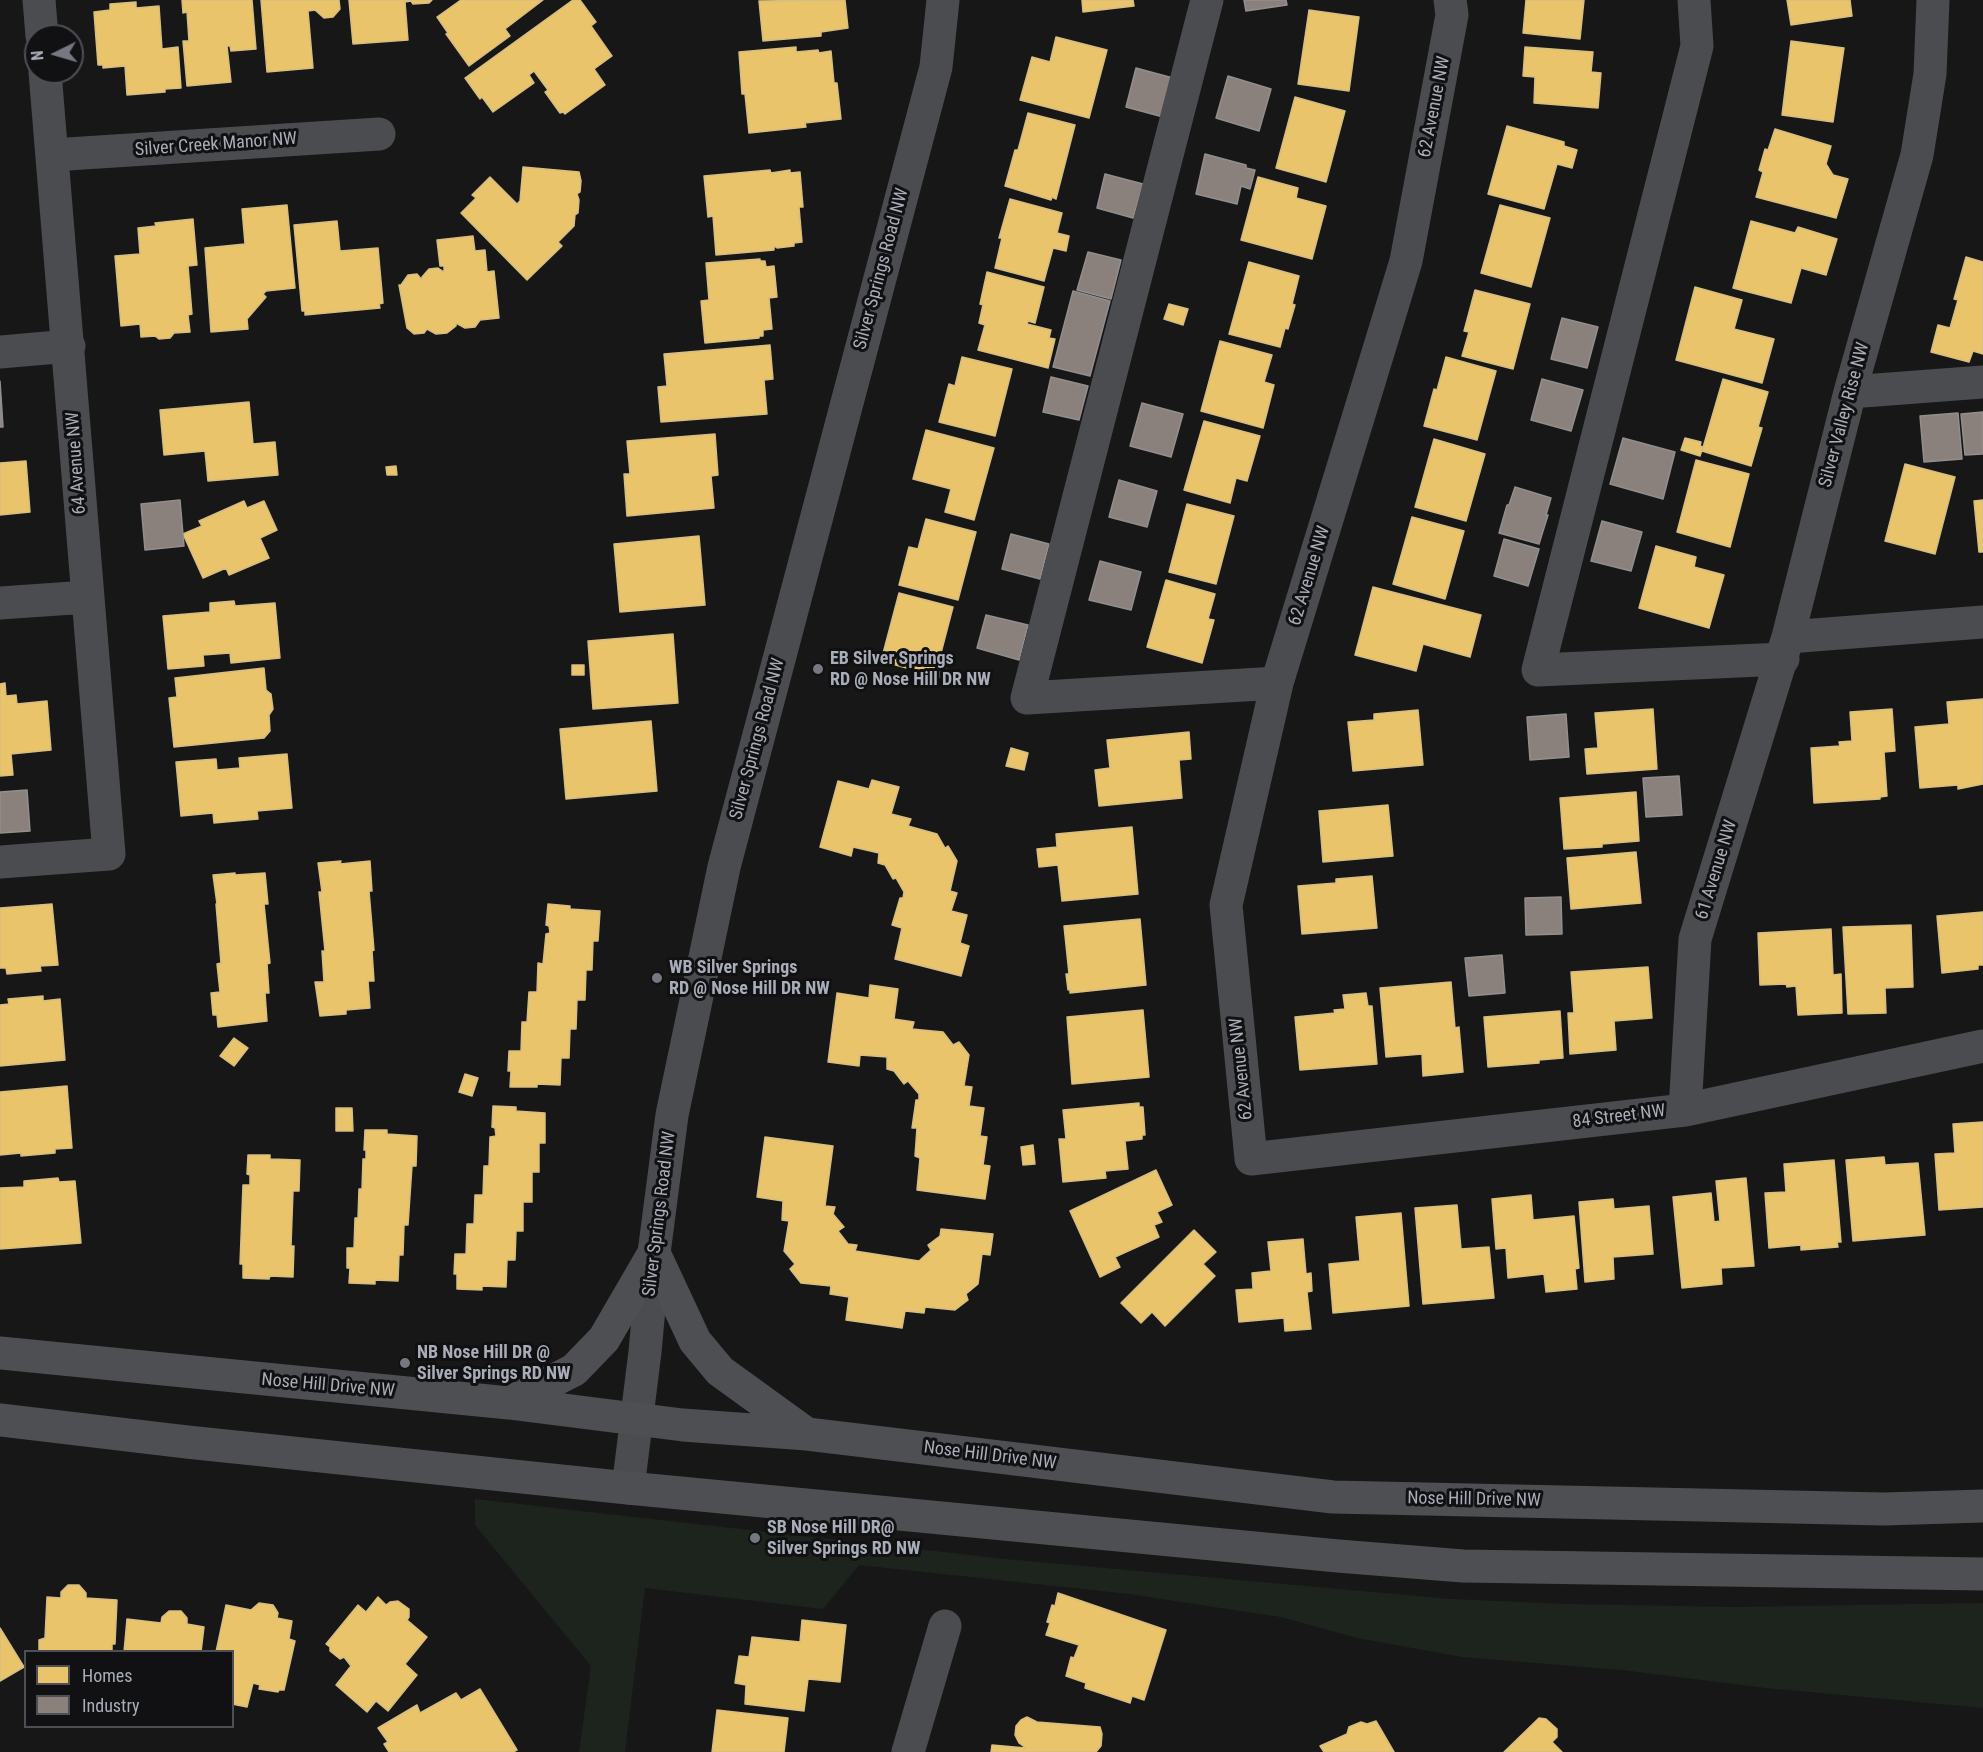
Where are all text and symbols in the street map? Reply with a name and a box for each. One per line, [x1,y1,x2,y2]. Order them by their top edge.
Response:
north arrow [24,24,84,84]
text: N [28,50,47,61]
street label: 62 Avenue NW [1415,55,1455,159]
street label: Silver Creek Manor NW [134,129,298,161]
street label: Silver Springs Road NW [850,186,914,352]
street label: Silver Valley Rise NW [1815,340,1875,490]
street label: 64 Avenue NW [63,411,91,515]
street label: 62 Avenue NW [1285,524,1335,628]
place label: EB Silver Springs RD @ Nose Hill DR NW [830,648,991,690]
street label: Silver Springs Road NW [726,656,790,822]
marker: EB Silver Springs RD @ Nose Hill DR NW [811,662,825,676]
street label: 61 Avenue NW [1692,818,1742,922]
place label: WB Silver Springs RD @ Nose Hill DR NW [669,957,830,1000]
marker: WB Silver Springs RD @ Nose Hill DR NW [650,971,664,985]
street label: 62 Avenue NW [1226,1017,1258,1121]
street label: 84 Street NW [1571,1101,1667,1133]
street label: Silver Springs Road NW [639,1130,681,1298]
place label: NB Nose Hill DR @ Silver Springs RD NW [417,1342,571,1384]
marker: NB Nose Hill DR @ Silver Springs RD NW [398,1356,412,1370]
street label: Nose Hill Drive NW [261,1369,395,1403]
street label: Nose Hill Drive NW [922,1437,1058,1475]
street label: Nose Hill Drive NW [1407,1488,1541,1512]
place label: SB Nose Hill DR@ Silver Springs RD NW [767,1517,921,1559]
marker: SB Nose Hill DR@ Silver Springs RD NW [748,1531,762,1545]
legend [24,1650,234,1728]
text: Homes [82,1665,132,1686]
text: Industry [82,1695,140,1716]

